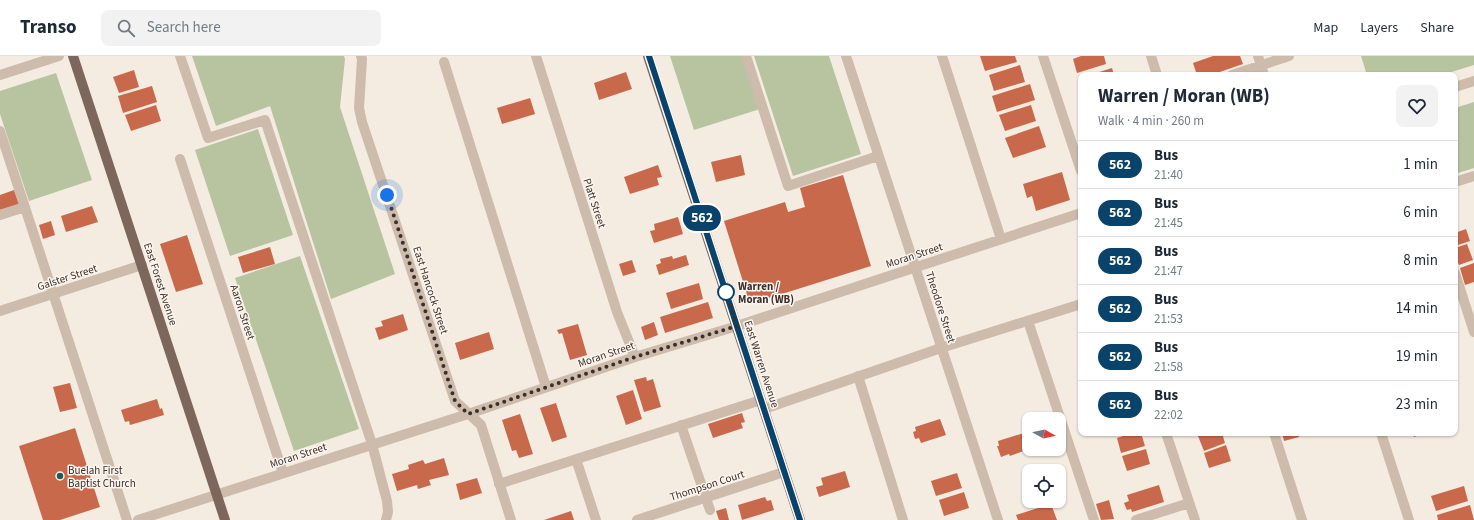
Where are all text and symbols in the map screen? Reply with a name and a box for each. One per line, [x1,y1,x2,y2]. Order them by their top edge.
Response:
search box [101,10,381,46]
text: Transo [20,14,77,41]
icon: search [115,17,137,39]
text: Search here [147,17,221,38]
text: Map [1313,18,1338,38]
text: Layers [1360,18,1398,38]
text: Share [1420,18,1454,38]
text: Warren / Moran (WB) [1098,83,1270,110]
button: heart [1396,85,1438,127]
text: Walk · 4 min · 260 m [1098,112,1204,130]
text: Bus [1154,145,1178,166]
text: 1 min [1403,154,1438,175]
text: 562 [1109,155,1131,175]
text: 21:40 [1154,166,1183,184]
street label: Platt Street [579,176,610,230]
your location [377,185,397,205]
text: Bus [1154,193,1178,214]
text: 6 min [1403,202,1438,223]
text: 562 [1109,203,1131,223]
line badge: 562 [679,205,725,231]
text: 562 [691,208,713,228]
text: 21:45 [1154,214,1183,232]
street label: Moran Street [884,239,945,272]
street label: East Forest Avenue [140,241,181,328]
text: Bus [1154,241,1178,262]
street label: East Hancock Street [409,244,452,336]
text: 8 min [1403,250,1438,271]
text: 562 [1109,251,1131,271]
street label: Galster Street [35,261,99,294]
text: 21:47 [1154,262,1183,280]
street label: Theodore Street [922,270,959,345]
place label: Warren / Moran (WB) [738,279,794,307]
street label: Aaron Street [227,283,259,342]
marker: Warren / Moran (WB) [717,283,735,301]
text: Bus [1154,289,1178,310]
text: 14 min [1396,298,1438,319]
text: 562 [1109,299,1131,319]
text: 21:53 [1154,310,1183,328]
street label: East Warren Avenue [740,319,783,410]
text: Bus [1154,337,1178,358]
street label: Moran Street [576,338,637,371]
text: 19 min [1396,346,1438,367]
text: 562 [1109,347,1131,367]
text: 21:58 [1154,358,1183,376]
text: Bus [1154,385,1178,406]
text: 23 min [1396,394,1438,415]
text: 562 [1109,395,1131,415]
text: 22:02 [1154,406,1183,424]
north arrow [1022,412,1066,456]
map controls [1022,412,1066,508]
street label: Moran Street [268,439,329,472]
place label: Buelah First Baptist Church [68,463,136,491]
button: locate [1022,464,1066,508]
street label: Thompson Court [668,466,747,505]
marker: Buelah First Baptist Church [55,471,65,481]

